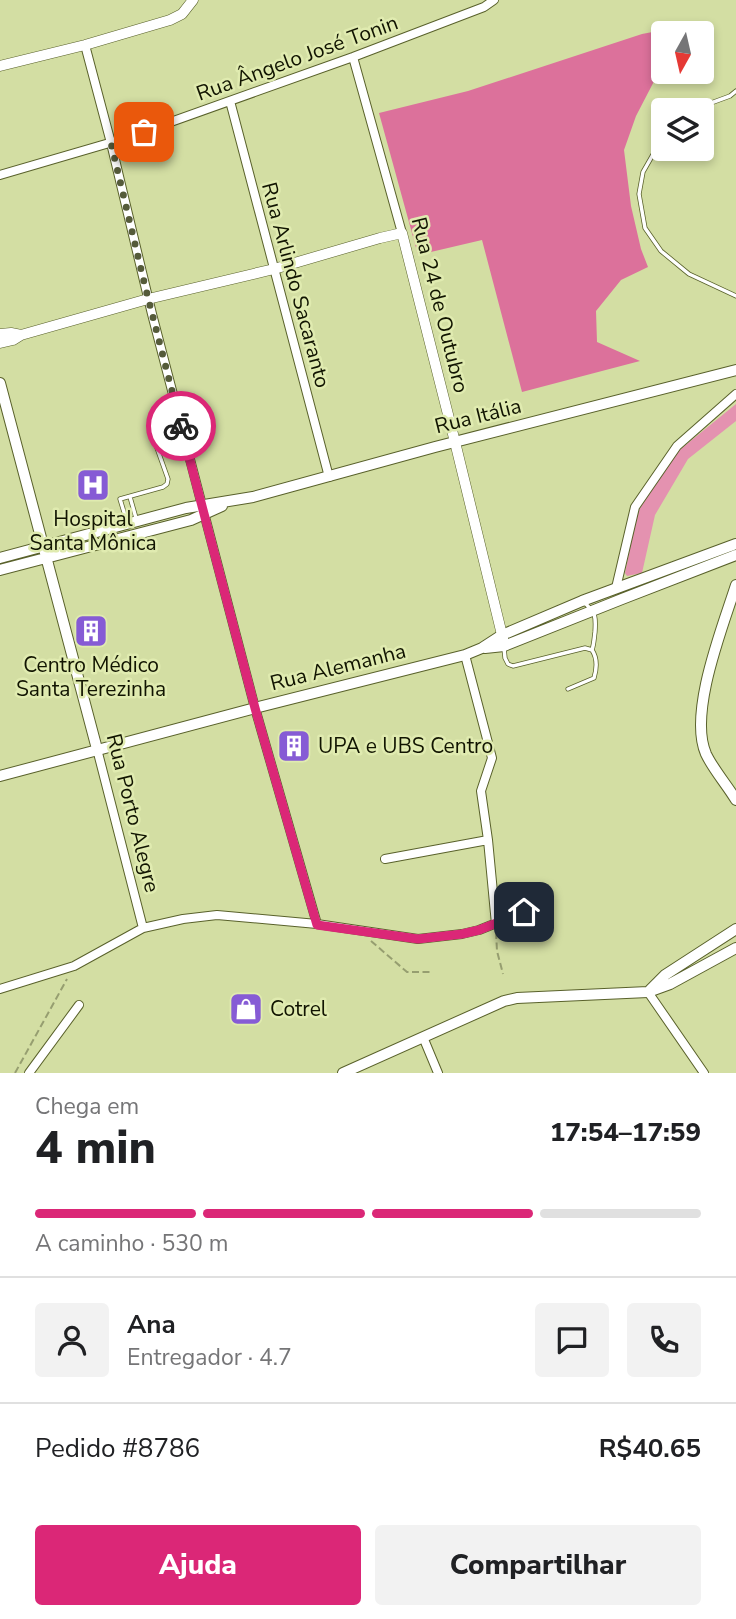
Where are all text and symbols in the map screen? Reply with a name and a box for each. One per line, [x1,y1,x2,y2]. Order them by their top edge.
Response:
street label: Rua Ângelo José Tonin [192,8,402,108]
north arrow [651,21,714,84]
map controls [651,21,714,161]
button: layers [651,98,714,161]
pin [114,102,174,162]
icon: bag [125,113,163,151]
street label: Rua Arlindo Sacaranto [255,179,337,391]
street label: Rua 24 de Outubro [405,214,475,396]
courier [146,391,216,461]
street label: Rua Itália [432,392,524,440]
icon: bike [162,407,200,445]
hospital icon: Hospital Santa Mônica [74,466,112,504]
place label: Hospital Santa Mônica [29,505,157,557]
building icon: Centro Médico Santa Terezinha [72,612,110,650]
street label: Rua Alemanha [267,637,409,697]
place label: Centro Médico Santa Terezinha [16,651,166,703]
building icon: UPA e UBS Centro [275,727,313,765]
street label: Rua Porto Alegre [100,731,166,895]
place label: UPA e UBS Centro [318,732,493,760]
pin [494,882,554,942]
icon: home [505,893,543,931]
shop icon: Cotrel [227,990,265,1028]
place label: Cotrel [270,995,328,1023]
text: Chega em [35,1091,139,1122]
text: 17:54–17:59 [550,1115,701,1150]
text: 4 min [35,1116,156,1179]
text: A caminho · 530 m [35,1228,228,1259]
button: person [35,1303,109,1377]
button: chat [535,1303,609,1377]
button: phone [627,1303,701,1377]
text: Ana [127,1307,176,1342]
text: Entregador · 4.7 [127,1342,292,1373]
text: Pedido #8786 [35,1431,200,1466]
text: R$40.65 [599,1431,701,1466]
button: Ajuda [35,1525,361,1605]
button: Compartilhar [375,1525,701,1605]

